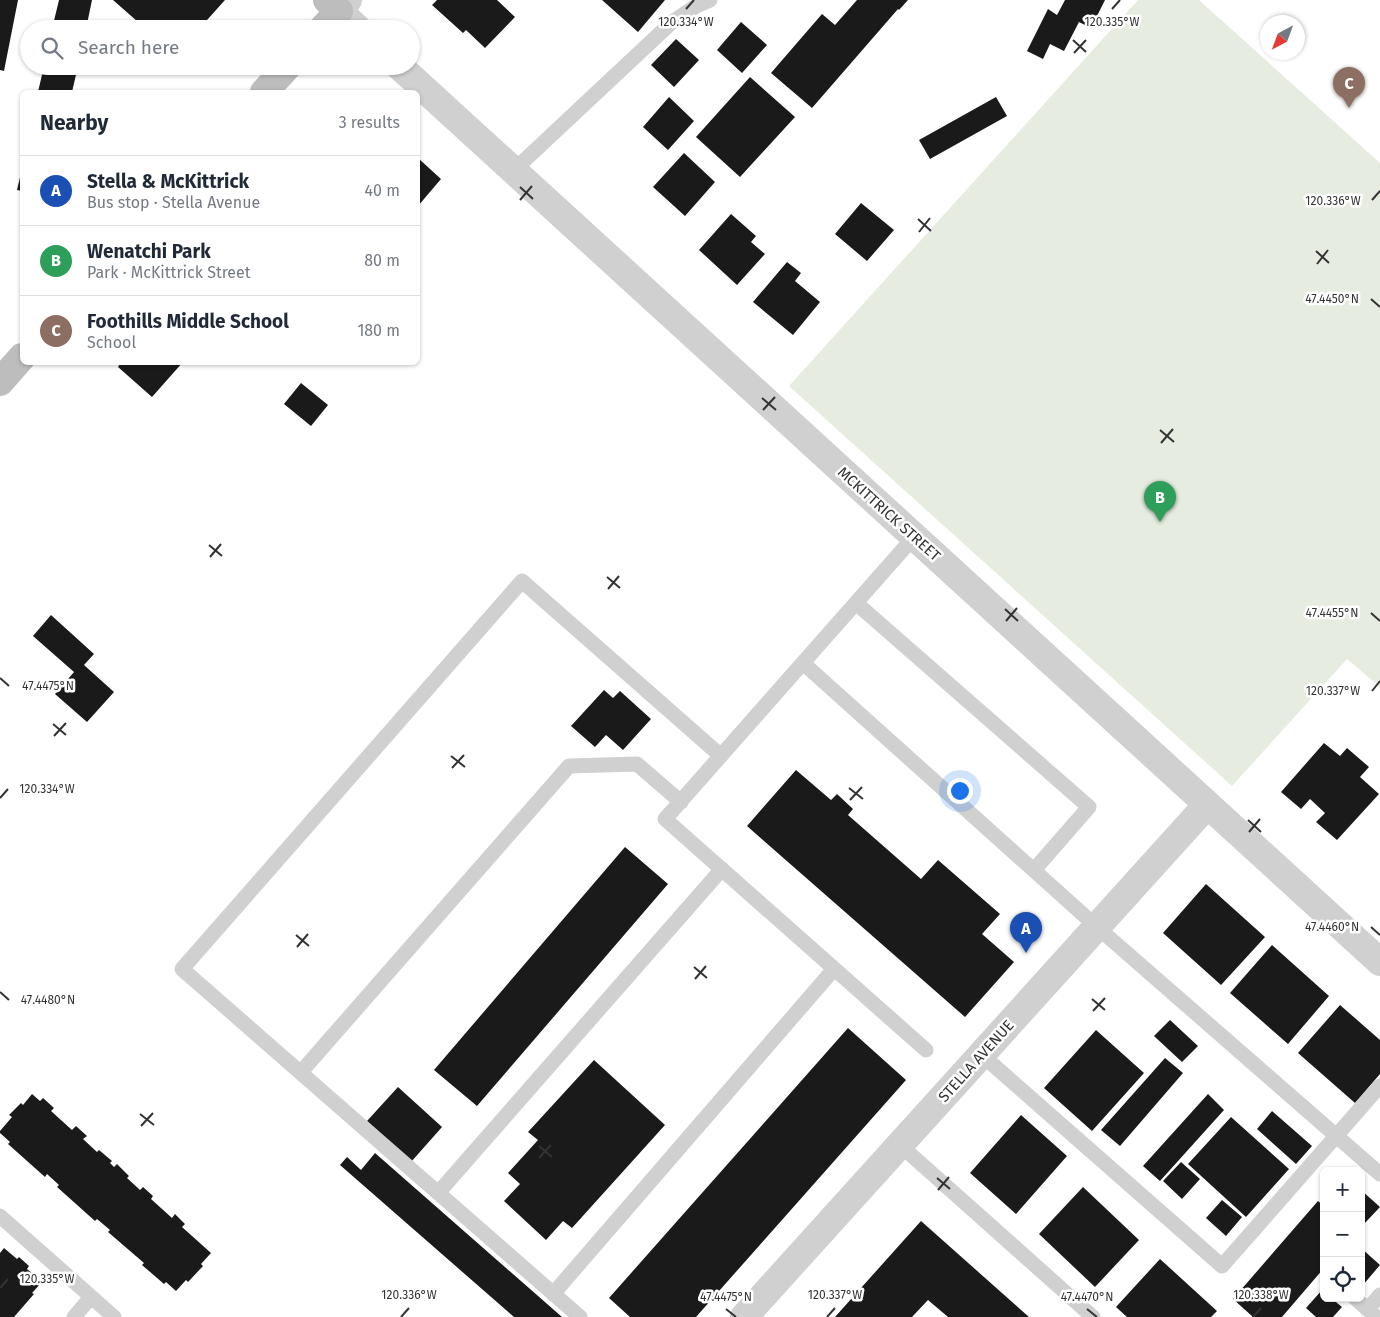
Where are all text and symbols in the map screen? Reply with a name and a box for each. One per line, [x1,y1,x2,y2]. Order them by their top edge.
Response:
text: 120.334°W [658,15,714,29]
text: 120.335°W [1085,15,1140,29]
north arrow [1260,15,1305,60]
search box [20,20,420,75]
icon: search [38,34,66,62]
text: Search here [78,36,179,59]
pin: C [1333,67,1365,108]
text: Nearby [40,110,108,136]
text: 3 results [339,113,400,132]
text: Stella & McKittrick [87,170,249,193]
text: A [51,181,61,200]
text: 40 m [365,181,400,200]
text: Bus stop · Stella Avenue [87,193,260,212]
text: 120.336°W [1305,194,1361,208]
text: Wenatchi Park [87,240,211,263]
text: B [51,251,61,270]
text: 80 m [364,251,400,270]
text: Park · McKittrick Street [87,263,251,282]
text: 47.4450°N [1305,292,1359,306]
text: Foothills Middle School [87,310,289,333]
text: C [51,321,61,340]
text: 180 m [357,321,400,340]
text: School [87,333,136,352]
street label: MCKITTRICK STREET [834,463,944,565]
pin: B [1144,481,1176,522]
text: 47.4455°N [1306,606,1358,620]
text: 47.4475°N [22,679,74,693]
text: 120.337°W [1306,684,1360,698]
your location [947,778,973,804]
text: 120.334°W [19,782,75,796]
pin: A [1010,912,1042,953]
text: 47.4460°N [1305,920,1359,934]
text: 47.4480°N [21,993,75,1007]
street label: STELLA AVENUE [934,1016,1018,1106]
map controls [1320,1167,1365,1302]
button: + [1320,1167,1365,1212]
button: − [1320,1212,1365,1257]
button: locate [1320,1257,1365,1302]
text: 120.335°W [20,1272,75,1286]
text: 120.336°W [381,1288,437,1302]
text: 120.337°W [808,1288,862,1302]
text: 120.338°W [1233,1288,1289,1302]
text: 47.4475°N [700,1290,752,1304]
text: 47.4470°N [1061,1290,1113,1304]

